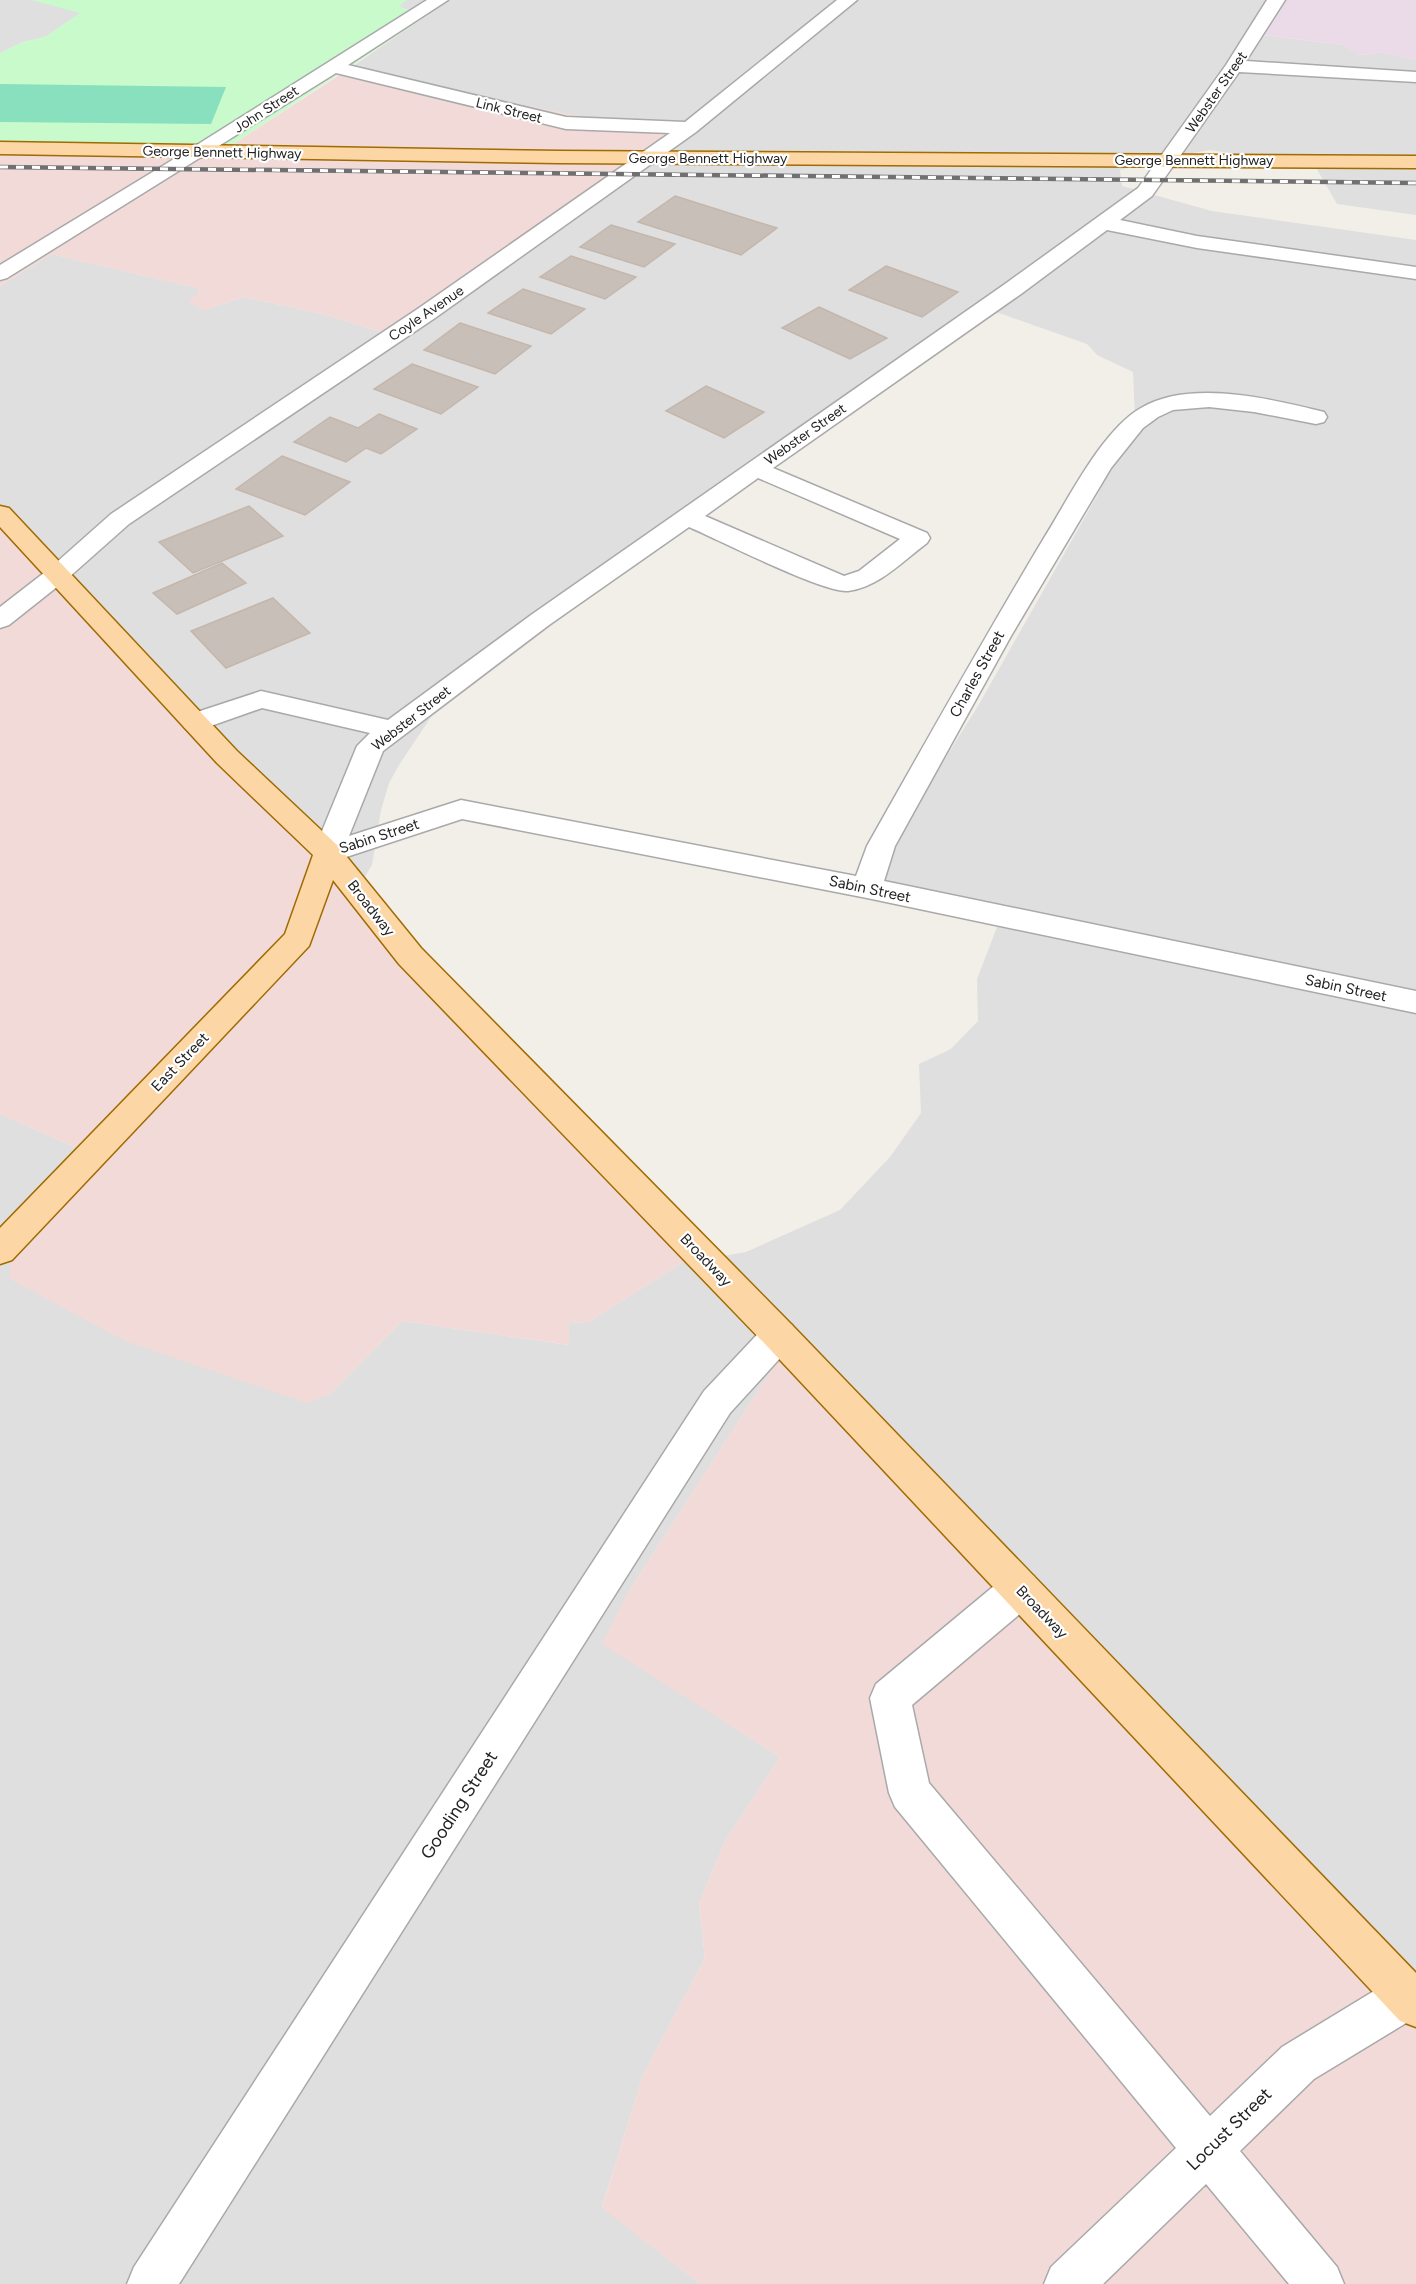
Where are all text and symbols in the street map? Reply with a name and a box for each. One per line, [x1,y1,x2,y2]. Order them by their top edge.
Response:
street label: Webster Street [1182,48,1251,136]
street label: John Street [231,82,302,137]
street label: Link Street [474,94,544,127]
street label: George Bennett Highway [142,143,302,162]
street label: George Bennett Highway [629,150,788,167]
street label: George Bennett Highway [1115,152,1274,169]
street label: Coyle Avenue [385,282,467,345]
street label: Webster Street [761,400,849,469]
street label: Charles Street [946,627,1008,720]
street label: Webster Street [368,682,454,755]
street label: Sabin Street [337,814,422,857]
street label: Sabin Street [827,872,913,907]
street label: Broadway [343,876,399,940]
street label: Sabin Street [1303,971,1389,1006]
street label: East Street [148,1029,213,1095]
street label: Broadway [676,1230,736,1290]
street label: Broadway [1012,1582,1072,1642]
street label: Gooding Street [416,1747,502,1863]
street label: Locust Street [1182,2083,1276,2175]

